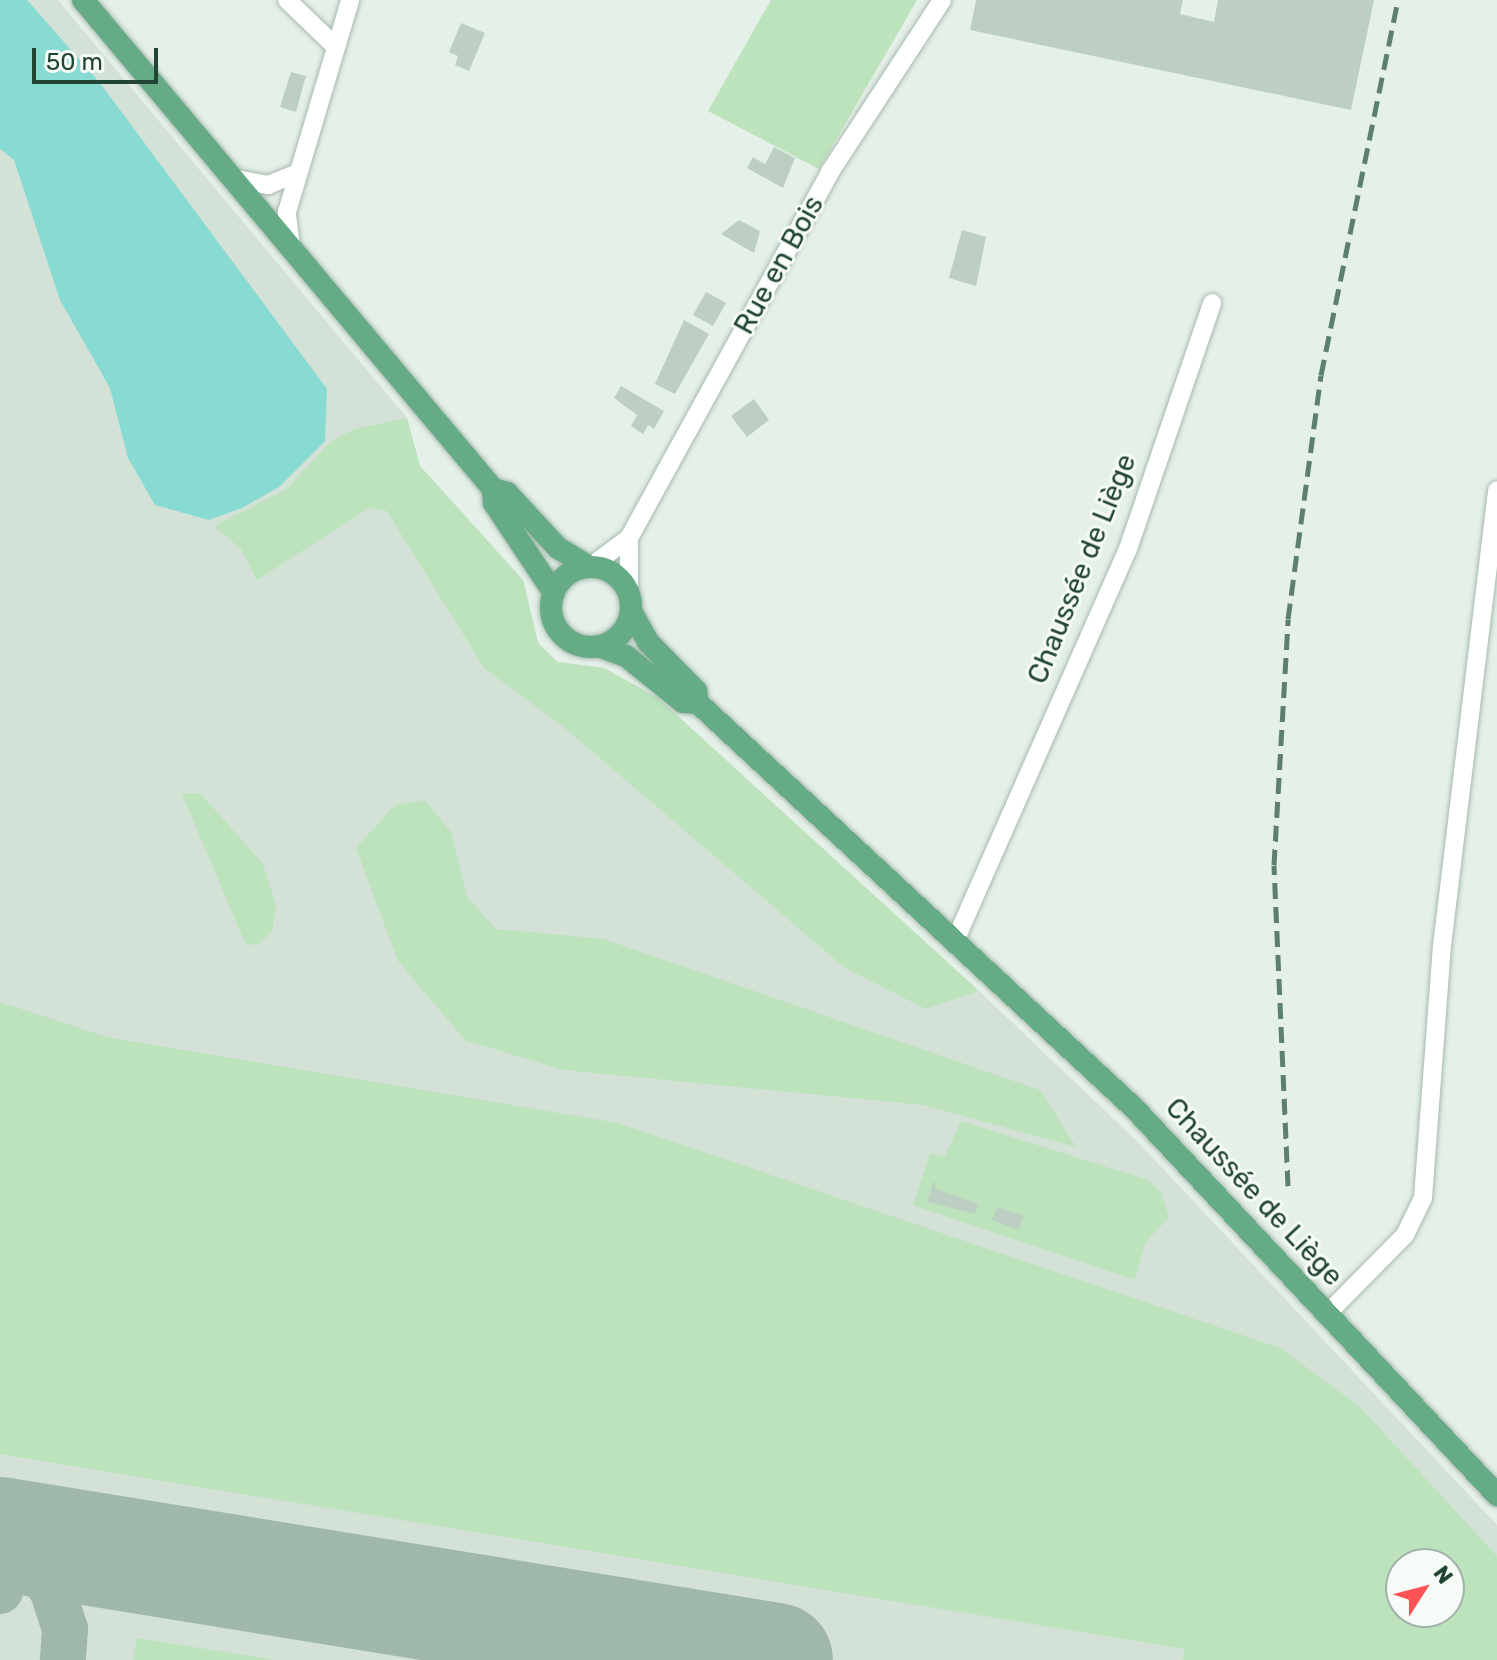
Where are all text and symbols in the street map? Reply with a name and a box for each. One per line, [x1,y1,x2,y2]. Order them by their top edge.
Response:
scale bar [36,32,162,82]
text: 50 m [46,48,103,76]
street label: Rue en Bois [727,190,831,340]
street label: Chaussée de Liège [1021,449,1143,689]
street label: Chaussée de Liège [1158,1091,1350,1293]
north arrow [1385,1548,1465,1628]
text: N [1428,1560,1459,1589]

